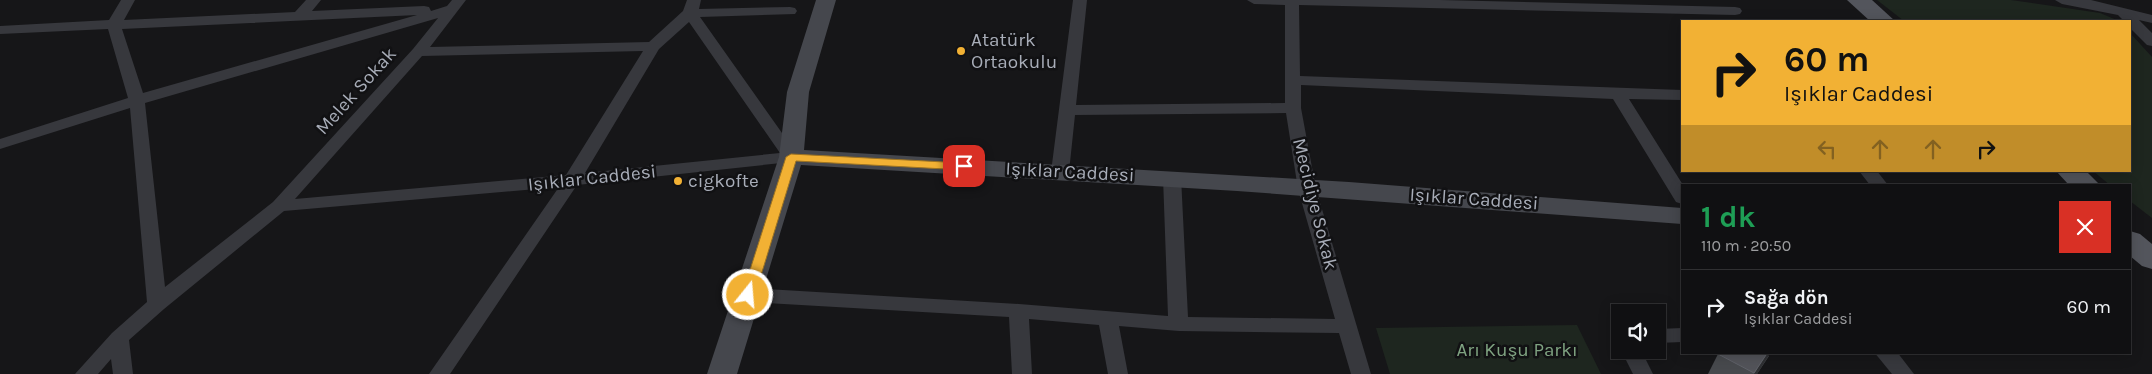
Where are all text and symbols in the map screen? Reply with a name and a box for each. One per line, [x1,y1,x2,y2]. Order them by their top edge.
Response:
place label: Atatürk Ortaokulu [971,29,1057,73]
text: 60 m [1784,39,1869,80]
icon: right [1701,40,1766,105]
street label: Melek Sokak [311,43,401,139]
marker: Atatürk Ortaokulu [955,45,967,57]
text: Işıklar Caddesi [1784,81,1933,107]
icon: left [1813,135,1841,163]
icon: ahead [1866,135,1894,163]
icon: ahead [1919,135,1947,163]
icon: right [1972,135,2000,163]
street label: Mecidiye Sokak [1288,136,1342,272]
pin [943,145,985,187]
icon: arrive [950,152,978,180]
street label: Işıklar Caddesi [1005,158,1135,186]
street label: Işıklar Caddesi [527,160,657,196]
place label: cigkofte [688,170,759,192]
marker: cigkofte [672,175,684,187]
street label: Işıklar Caddesi [1409,184,1539,214]
text: 1 dk [1701,199,1755,235]
button: close [2059,201,2111,253]
text: 110 m · 20:50 [1701,236,1791,255]
position arrow [721,268,773,320]
text: Sağa dön [1744,287,1828,309]
icon: right [1701,293,1729,321]
text: 60 m [2067,296,2111,318]
map controls [1611,304,1666,359]
button: sound [1611,304,1666,359]
text: Işıklar Caddesi [1744,309,1853,328]
park label: Arı Kuşu Parkı [1456,339,1578,361]

